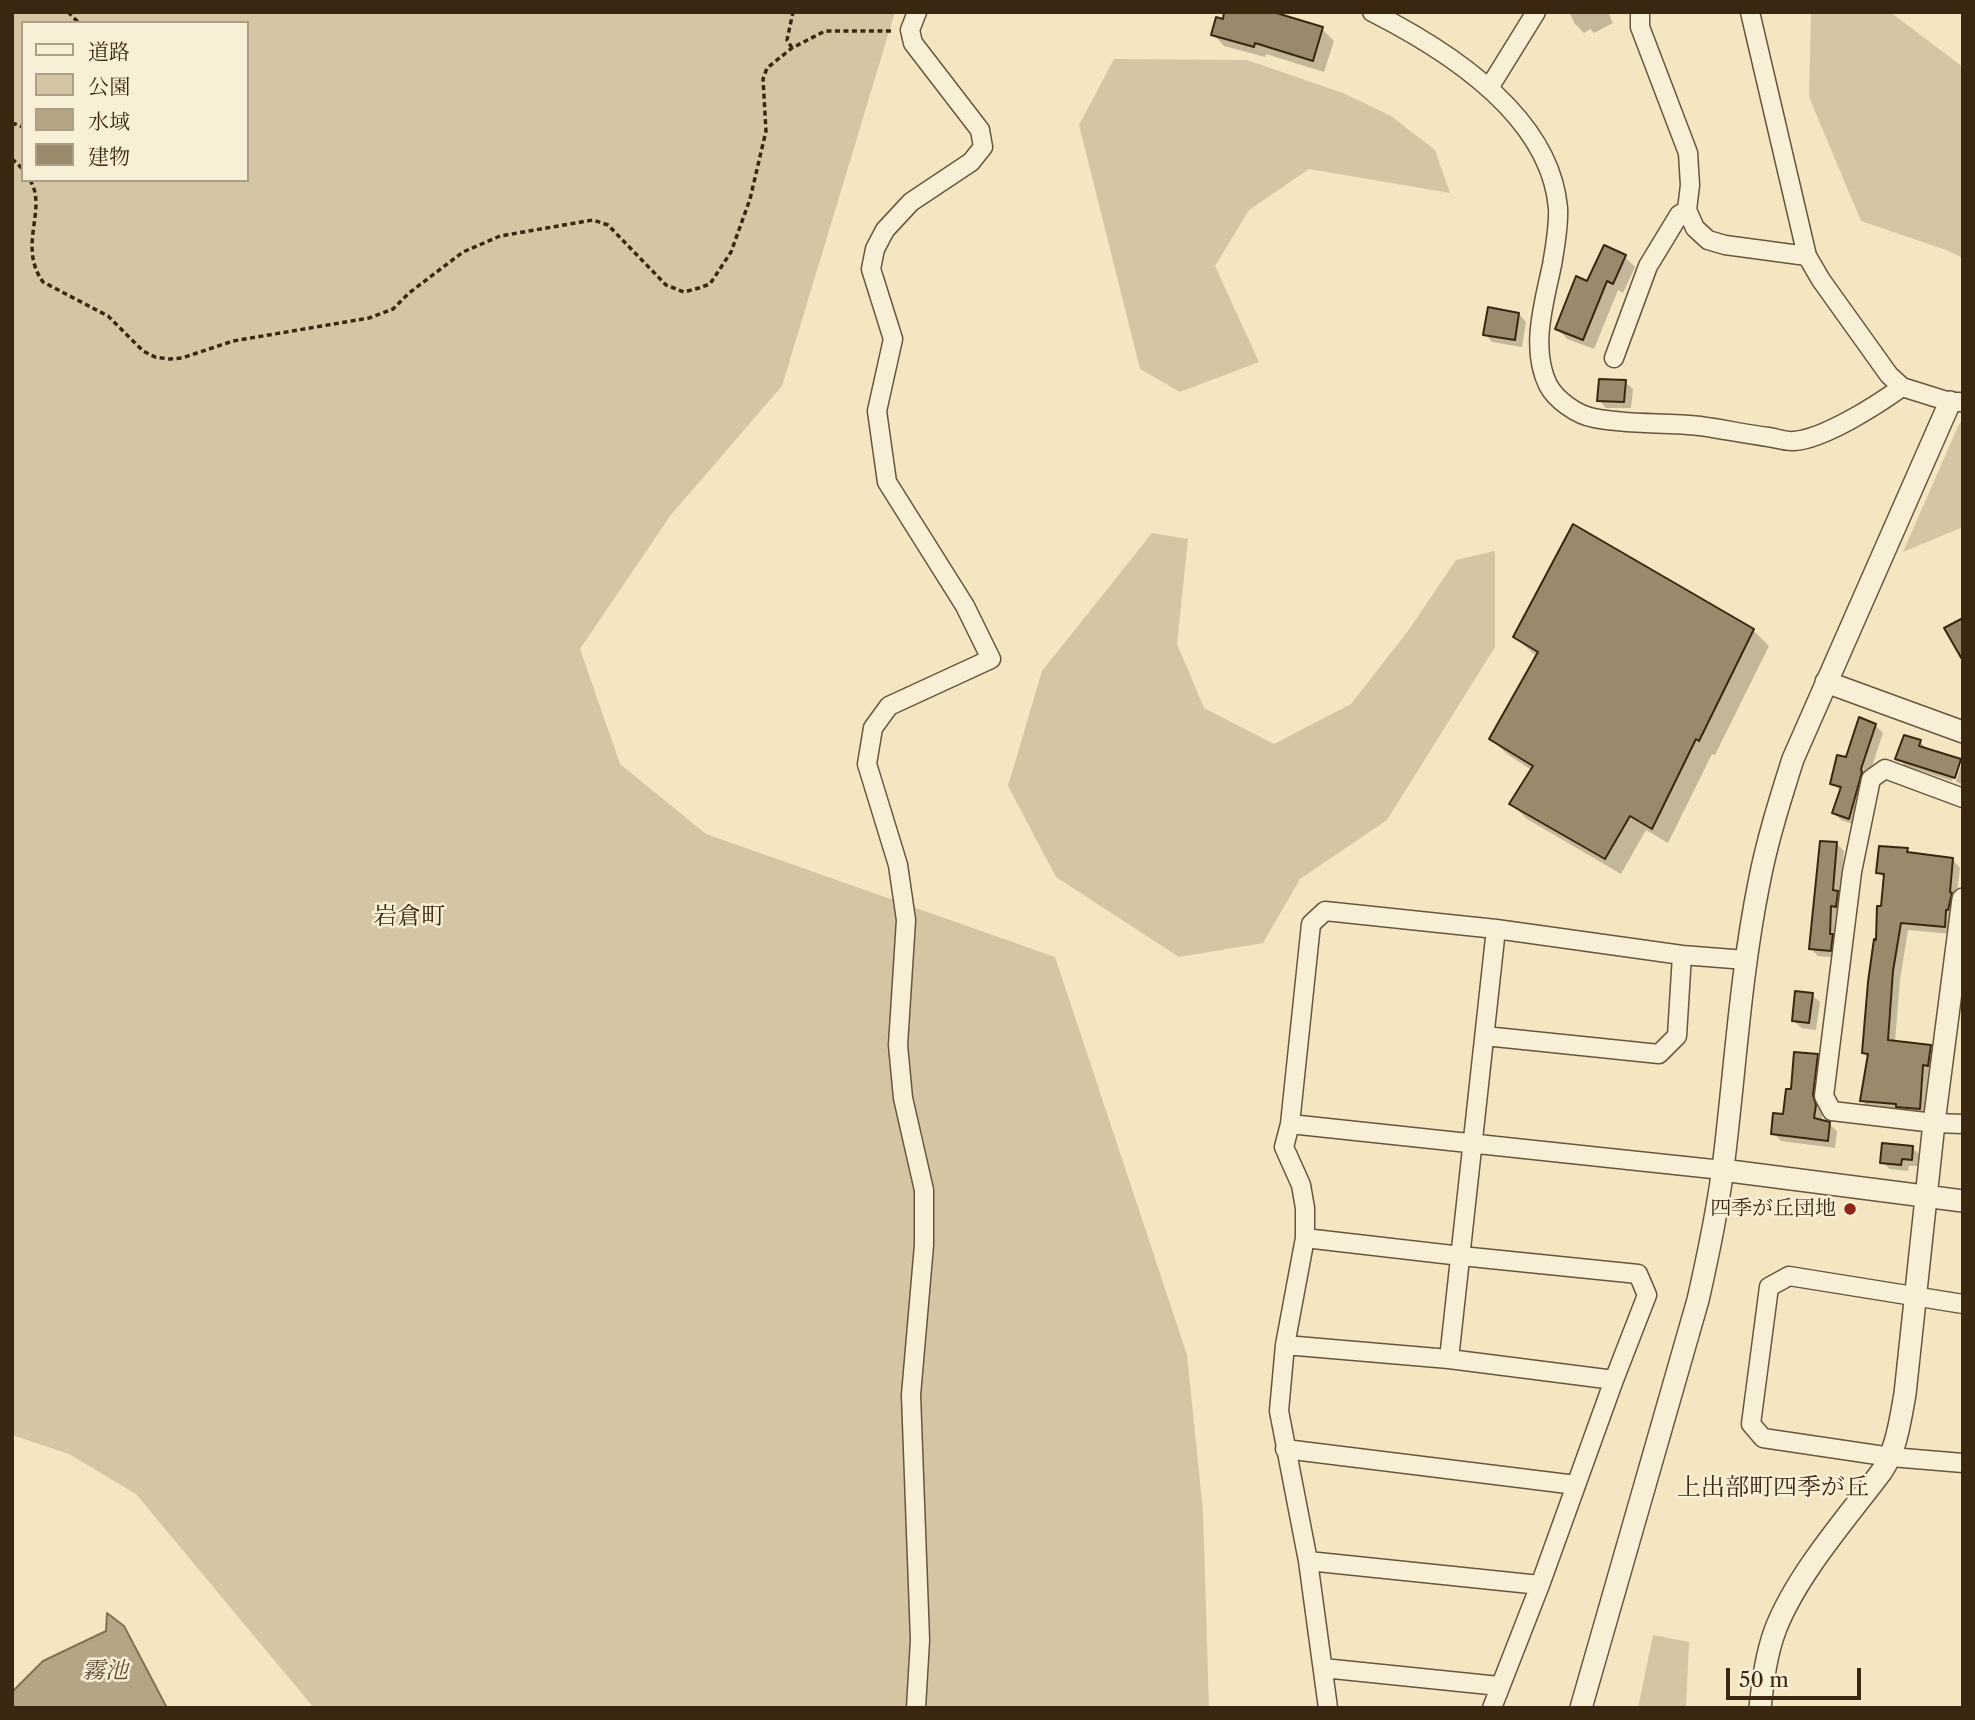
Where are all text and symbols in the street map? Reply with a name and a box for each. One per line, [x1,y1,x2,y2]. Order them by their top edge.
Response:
legend [21,21,248,182]
text: 道路 [88,39,130,64]
text: 公園 [88,74,130,99]
text: 水域 [88,109,130,134]
text: 建物 [88,144,130,169]
district label: 岩倉町 [373,903,445,931]
place label: 四季が丘団地 [1710,1196,1836,1222]
marker: 四季が丘団地 [1842,1201,1858,1217]
district label: 上出部町四季が丘 [1677,1474,1869,1502]
scale bar [1730,1654,1865,1698]
water label: 霧池 [82,1657,128,1685]
text: 50 m [1739,1667,1789,1692]

